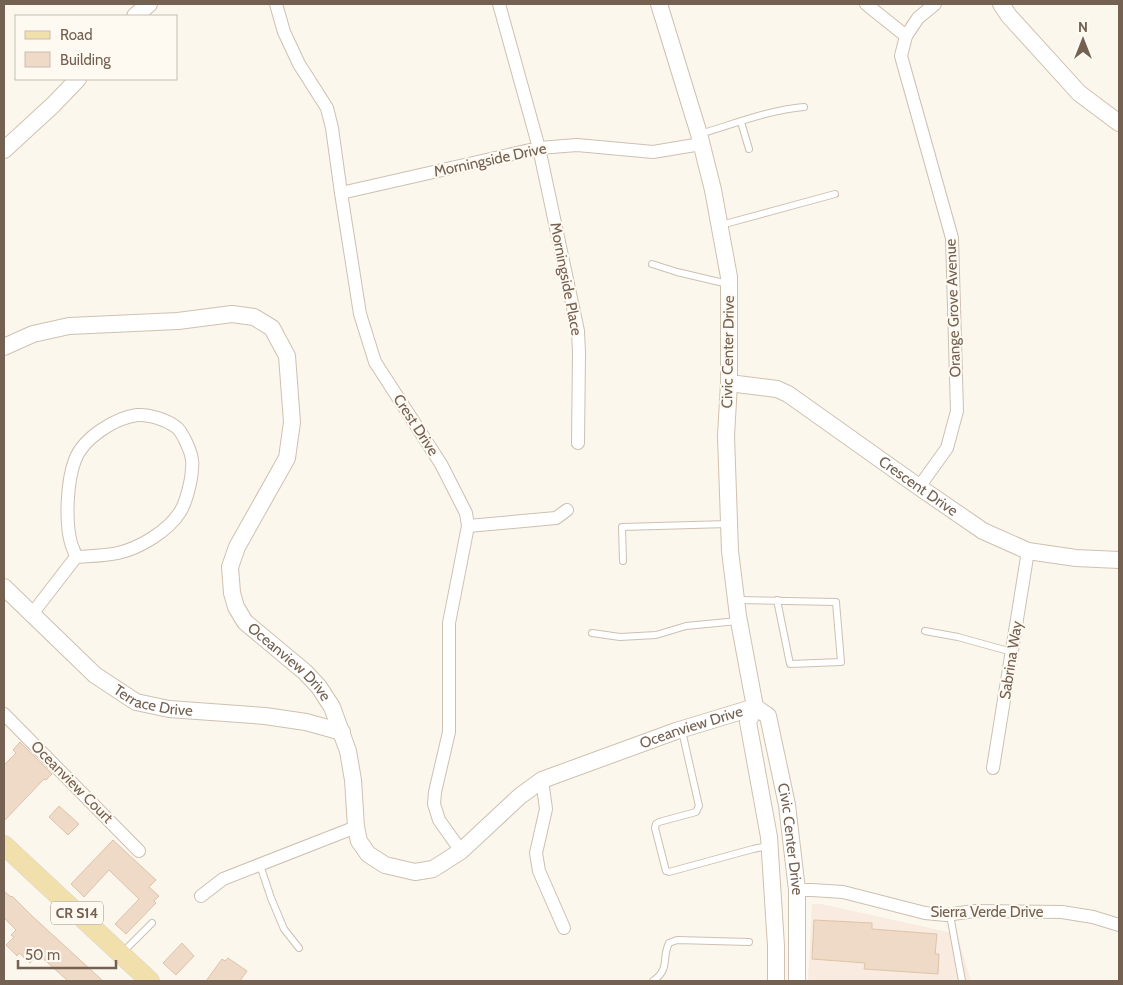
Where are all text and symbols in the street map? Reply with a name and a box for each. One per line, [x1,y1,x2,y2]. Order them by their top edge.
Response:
legend [15,15,178,80]
north arrow [1058,15,1108,65]
text: N [1078,18,1088,36]
text: Road [60,26,93,44]
text: Building [60,51,111,69]
street label: Morningside Drive [432,139,548,181]
street label: Morningside Place [546,221,586,337]
street label: Orange Grove Avenue [942,238,964,378]
street label: Civic Center Drive [718,295,738,409]
street label: Crest Drive [389,391,443,459]
street label: Crescent Drive [875,452,962,520]
street label: Oceanview Drive [244,619,335,705]
street label: Sabrina Way [996,619,1026,701]
street label: Terrace Drive [110,681,194,720]
street label: Oceanview Drive [637,702,745,753]
street label: Oceanview Court [27,737,117,827]
street label: Civic Center Drive [774,781,806,895]
road number: CR S14 [51,901,103,924]
street label: Sierra Verde Drive [931,903,1044,921]
scale bar [18,938,115,970]
text: 50 m [25,946,60,964]

